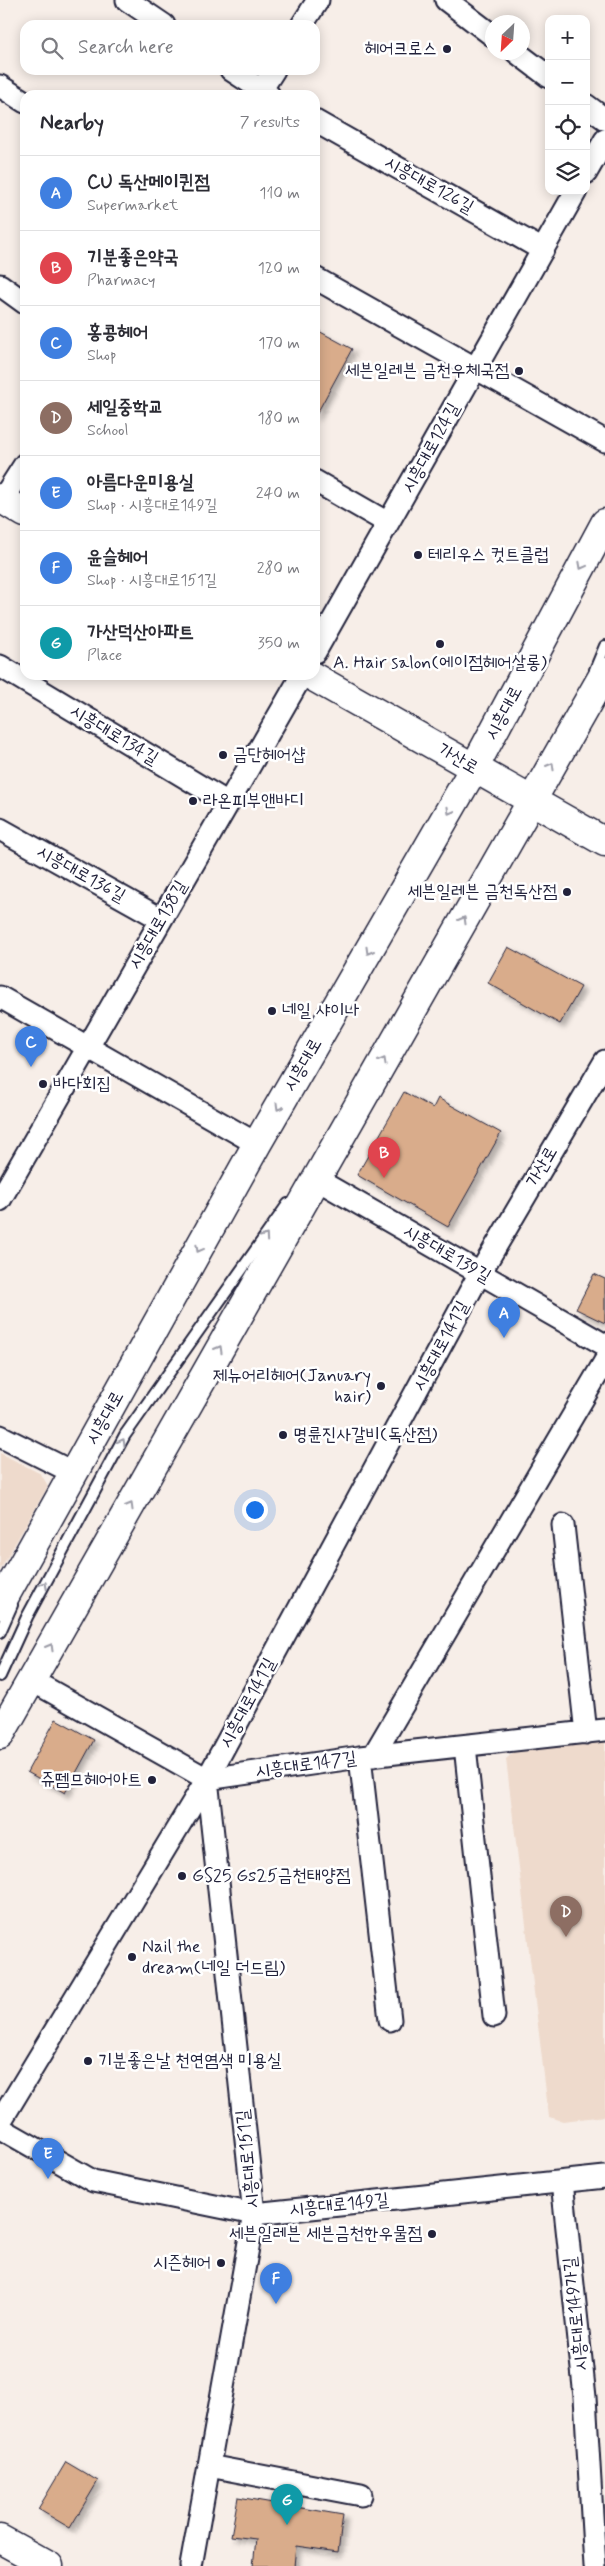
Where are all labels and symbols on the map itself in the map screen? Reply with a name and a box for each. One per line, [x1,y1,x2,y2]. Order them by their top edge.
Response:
north arrow [485,15,530,60]
place label: 헤어크로스 [365,37,437,61]
marker: 헤어크로스 [441,43,453,55]
street label: 시흥대로126길 [380,151,478,220]
place label: 세븐일레븐 금천우체국점 [345,359,510,383]
marker: 세븐일레븐 금천우체국점 [513,365,525,377]
street label: 시흥대로124길 [396,398,466,497]
place label: 테리우스 컷트클럽 [428,543,549,567]
marker: 테리우스 컷트클럽 [412,549,424,561]
one-way arrow [578,561,588,570]
marker: A. Hair salon(에이점헤어살롱) [434,638,446,650]
place label: A. Hair salon(에이점헤어살롱) [333,651,548,675]
street label: 시흥대로 [480,682,528,744]
street label: 시흥대로134길 [65,699,163,771]
street label: 가산로 [433,738,483,780]
place label: 금단헤어샵 [233,743,306,767]
marker: 금단헤어샵 [217,749,229,761]
one-way arrow [545,763,555,772]
place label: 라온피부앤바디 [203,789,304,813]
marker: 라온피부앤바디 [187,795,199,807]
one-way arrow [446,805,456,814]
street label: 시흥대로136길 [32,840,130,908]
street label: 시흥대로138길 [123,876,193,974]
place label: 세븐일레븐 금천독산점 [407,880,558,904]
marker: 세븐일레븐 금천독산점 [561,886,573,898]
one-way arrow [457,917,467,926]
one-way arrow [365,946,375,955]
place label: 네일 샤이나 [282,999,360,1023]
marker: 네일 샤이나 [266,1005,278,1017]
pin: C [15,1026,47,1067]
street label: 시흥대로 [278,1034,328,1096]
one-way arrow [376,1058,386,1067]
place label: 바다회집 [53,1072,111,1096]
marker: 바다회집 [37,1078,49,1090]
one-way arrow [275,1102,285,1111]
pin: B [368,1137,400,1178]
street label: 가산로 [521,1142,563,1192]
street label: 시흥대로139길 [399,1219,496,1289]
one-way arrow [259,1233,268,1243]
one-way arrow [196,1243,206,1252]
street label: 시흥대로141길 [407,1296,475,1395]
pin: A [488,1297,520,1338]
one-way arrow [213,1346,223,1355]
place label: 제뉴어리헤어(January hair) [213,1364,372,1409]
marker: 제뉴어리헤어(January hair) [375,1380,387,1392]
street label: 시흥대로 [80,1387,130,1449]
place label: 명륜진사갈비(독산점) [293,1423,438,1447]
marker: 명륜진사갈비(독산점) [277,1429,289,1441]
one-way arrow [115,1438,125,1447]
your location [242,1497,268,1523]
one-way arrow [124,1502,134,1511]
one-way arrow [38,1581,48,1590]
one-way arrow [44,1643,54,1652]
street label: 시흥대로141길 [214,1653,282,1752]
street label: 시흥대로147길 [254,1746,359,1784]
place label: 쥬뗌므헤어아트 [41,1768,142,1792]
marker: 쥬뗌므헤어아트 [146,1774,158,1786]
place label: GS25 Gs25금천태양점 [192,1864,351,1888]
marker: GS25 Gs25금천태양점 [176,1870,188,1882]
pin: D [550,1896,582,1937]
place label: Nail the dream(네일 더드림) [142,1935,286,1980]
marker: Nail the dream(네일 더드림) [126,1951,138,1963]
place label: 기분좋은날 천연염색 미용실 [98,2049,282,2073]
marker: 기분좋은날 천연염색 미용실 [82,2055,94,2067]
street label: 시흥대로151길 [231,2108,265,2210]
pin: E [32,2138,64,2179]
street label: 시흥대로149길 [288,2188,390,2222]
place label: 세븐일레븐 세븐금천한우물점 [229,2222,423,2246]
marker: 세븐일레븐 세븐금천한우물점 [426,2228,438,2240]
place label: 시즌헤어 [153,2251,211,2275]
street label: 시흥대로149가길 [558,2255,594,2372]
marker: 시즌헤어 [215,2257,227,2269]
pin: F [260,2263,292,2304]
pin: G [271,2484,303,2525]

